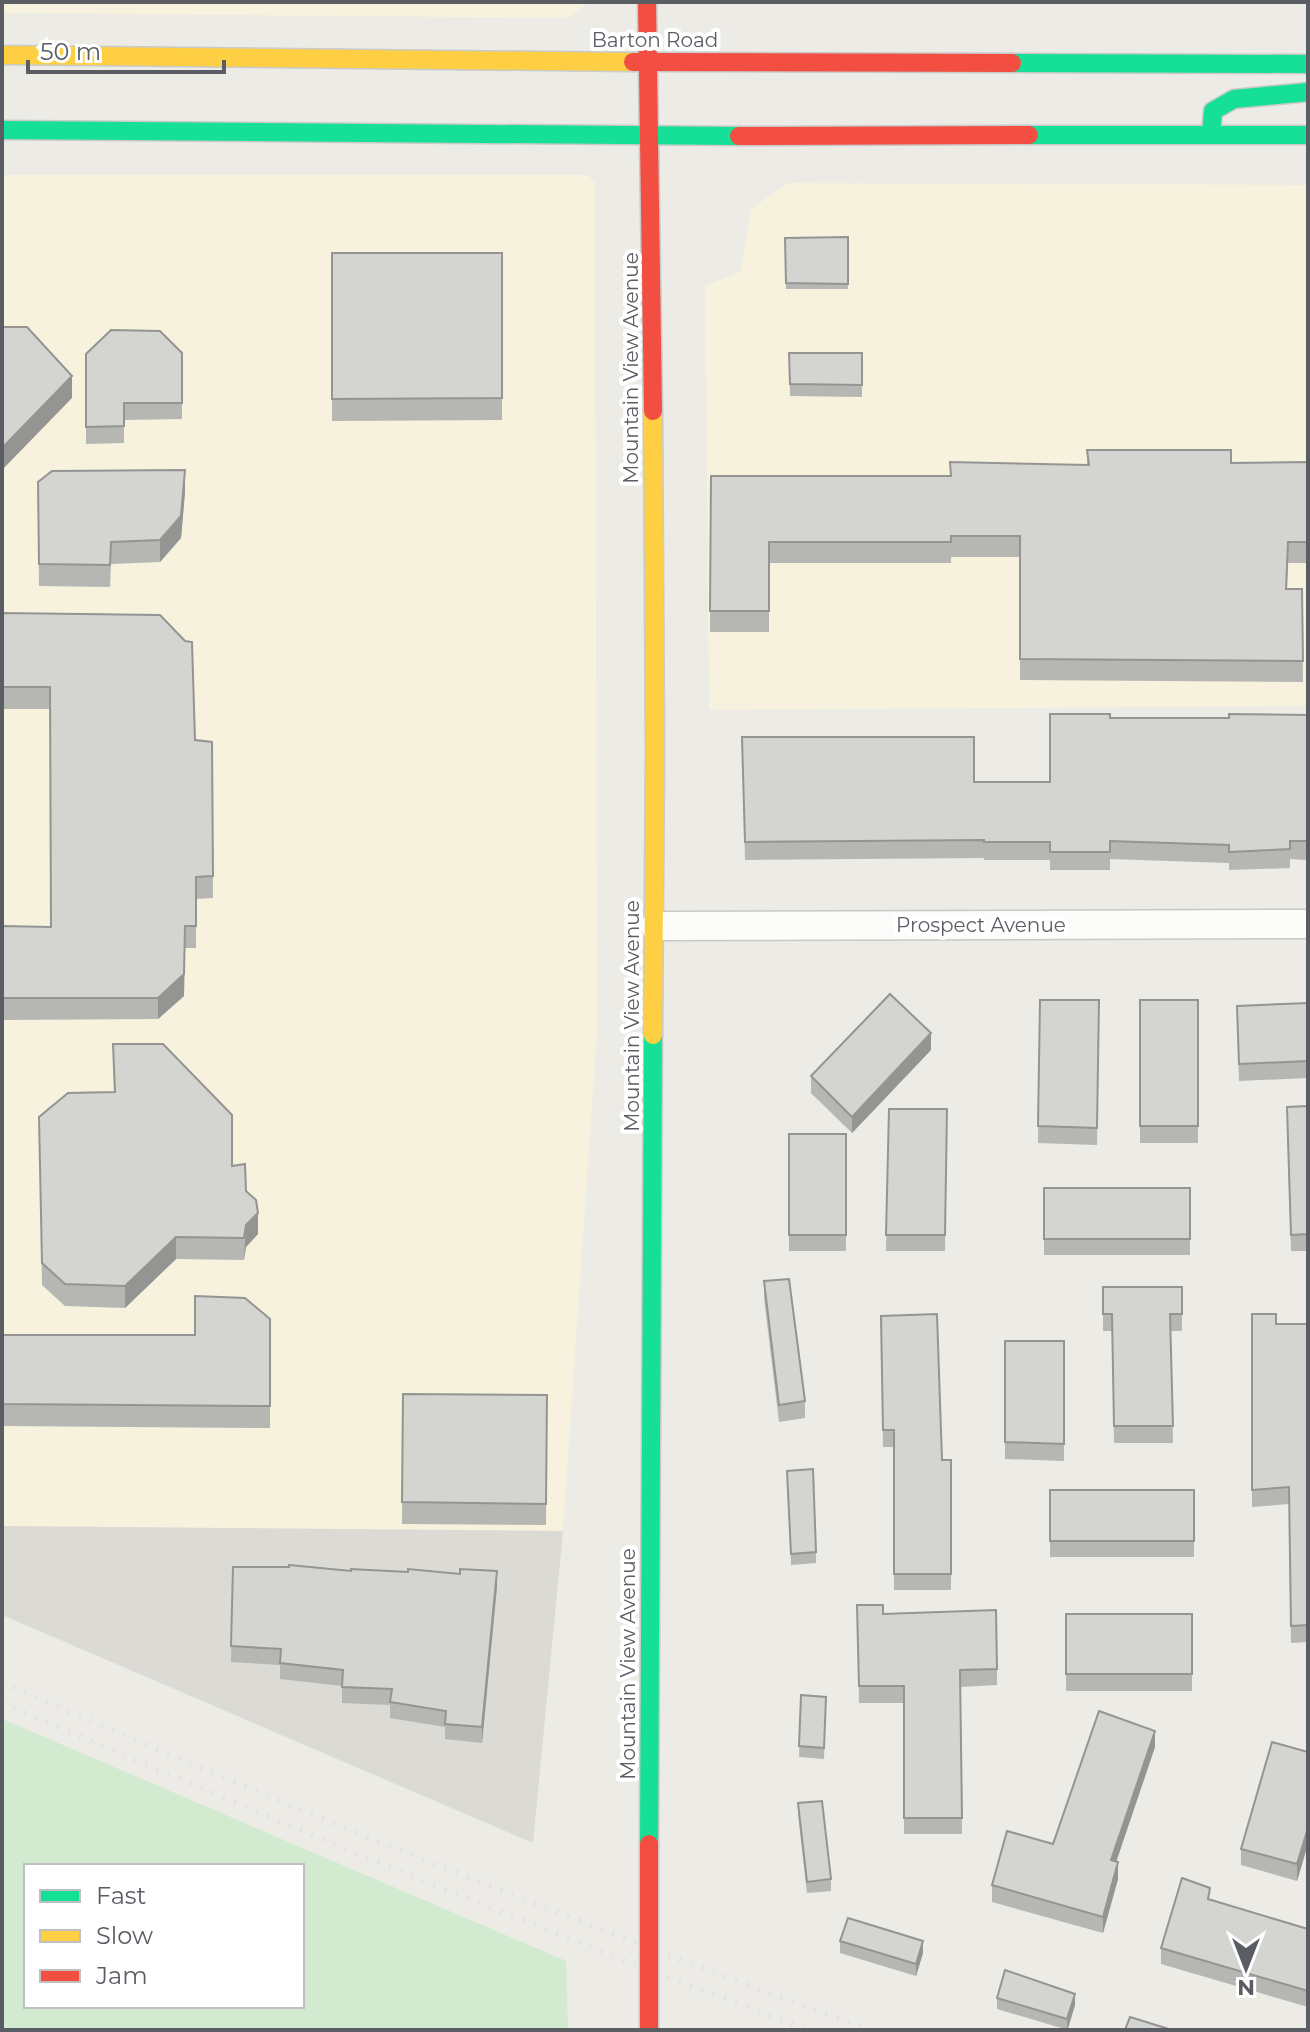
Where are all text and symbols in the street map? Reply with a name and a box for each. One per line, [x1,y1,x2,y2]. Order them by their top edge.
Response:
scale bar [28,24,224,74]
street label: Barton Road [592,28,718,52]
text: 50 m [40,37,101,66]
street label: Mountain View Avenue [619,252,643,484]
street label: Mountain View Avenue [620,900,644,1132]
street label: Prospect Avenue [896,913,1066,937]
street label: Mountain View Avenue [616,1548,640,1780]
legend [24,1864,304,2008]
text: Fast [96,1881,147,1910]
text: Slow [96,1921,153,1950]
north arrow [1206,1928,1286,2008]
text: Jam [95,1961,148,1990]
text: N [1237,1974,1255,2001]

